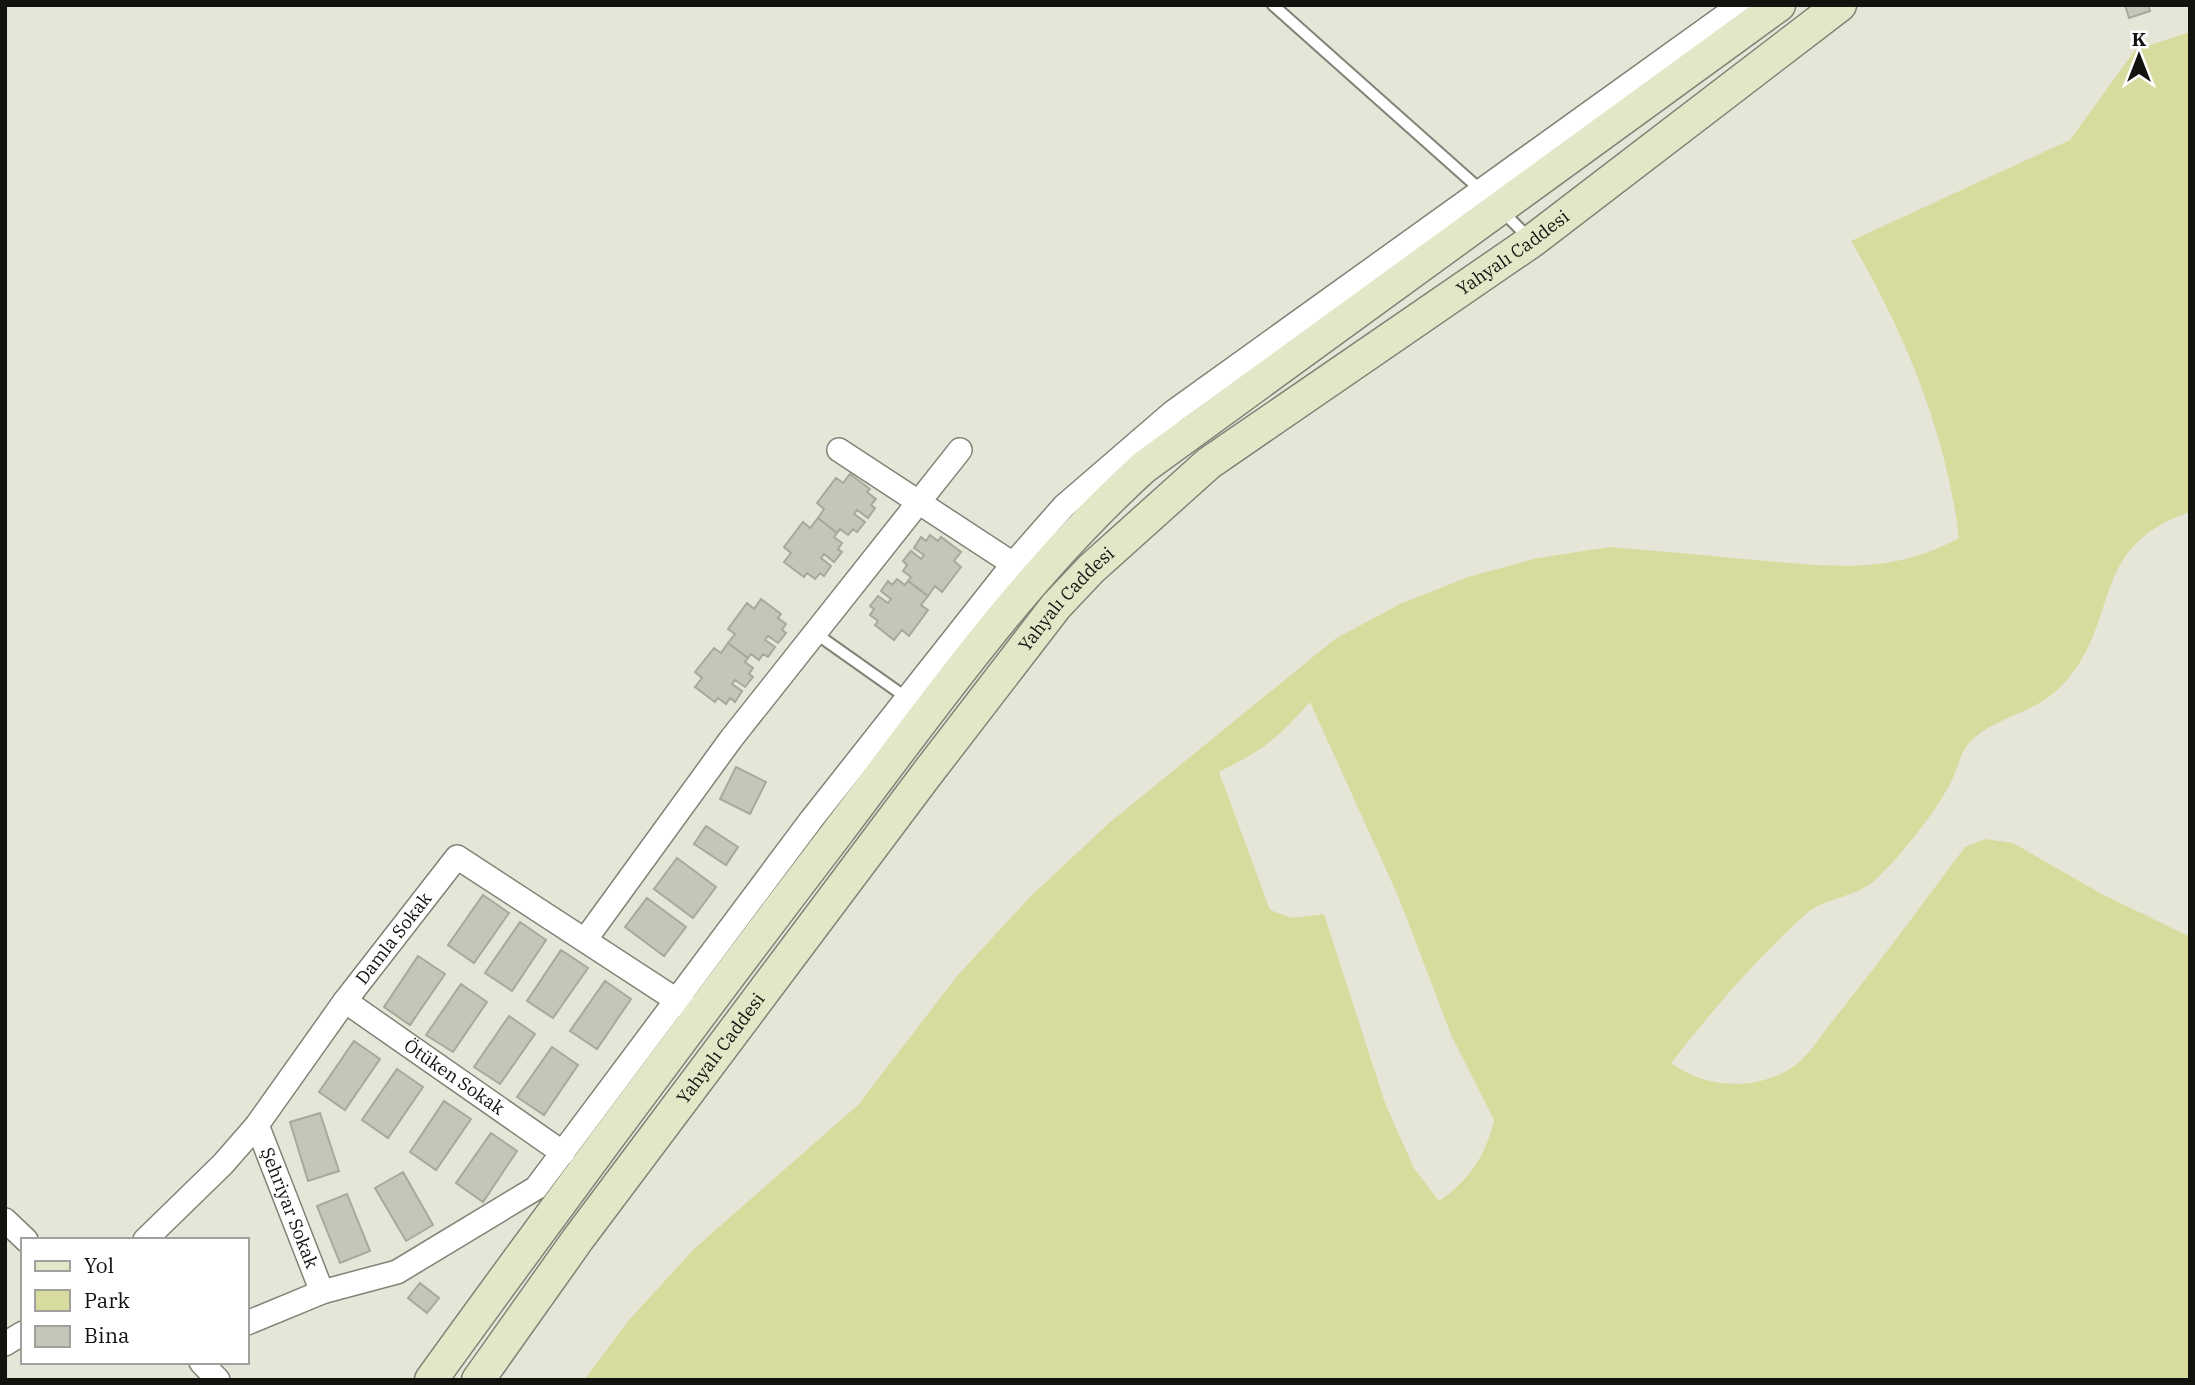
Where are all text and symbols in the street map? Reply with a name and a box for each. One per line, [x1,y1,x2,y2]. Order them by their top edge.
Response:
north arrow [2104,21,2174,91]
text: K [2132,27,2147,51]
street label: Yahyalı Caddesi [1452,205,1574,300]
street label: Yahyalı Caddesi [1013,542,1119,656]
street label: Damla Sokak [350,887,437,989]
street label: Yahyalı Caddesi [671,988,770,1108]
street label: Ötüken Sokak [400,1034,510,1120]
street label: Şehriyar Sokak [256,1144,324,1272]
legend [21,1238,248,1364]
text: Yol [84,1251,114,1279]
text: Park [84,1286,131,1314]
text: Bina [84,1321,130,1349]

